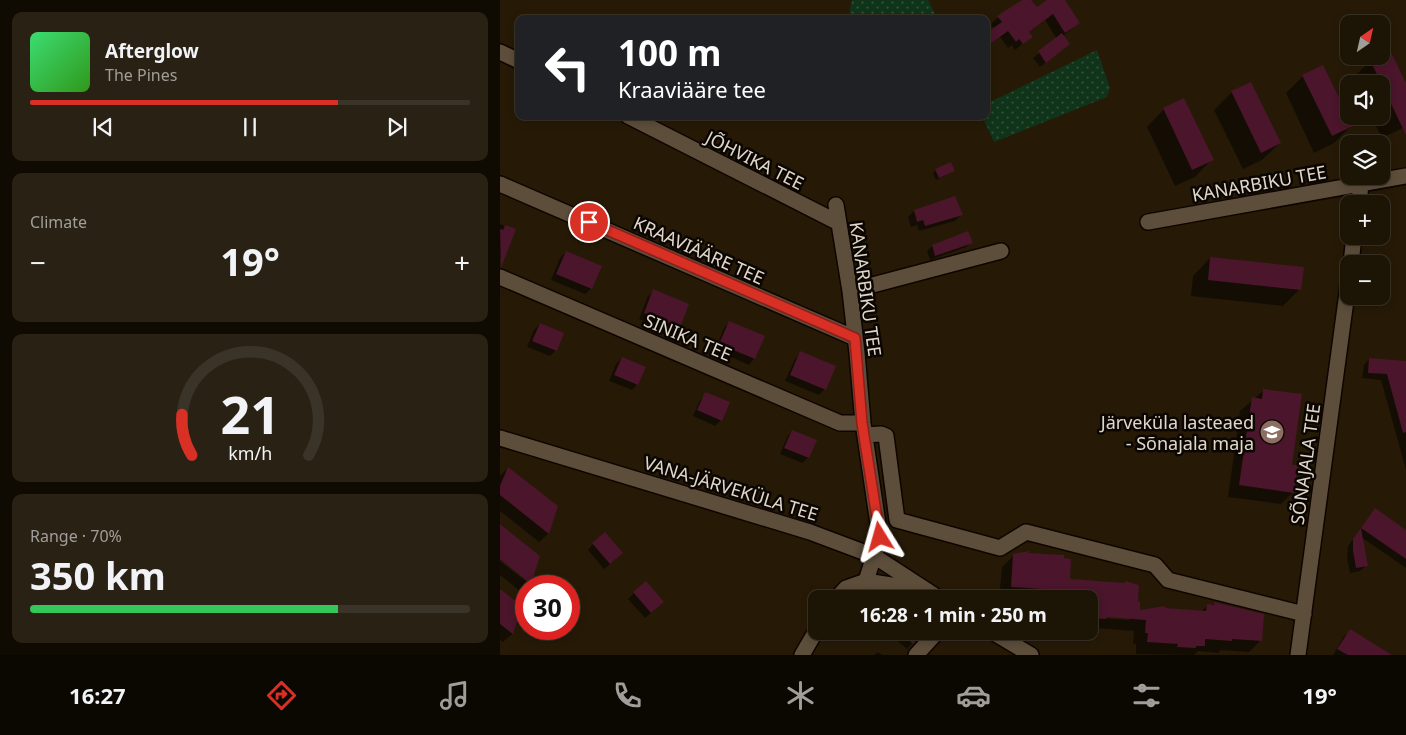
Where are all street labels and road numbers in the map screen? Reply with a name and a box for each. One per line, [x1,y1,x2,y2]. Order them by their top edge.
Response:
street label: JÕHVIKA TEE [700,124,808,195]
street label: KANARBIKU TEE [1190,159,1328,207]
street label: KRAAVIÄÄRE TEE [630,210,768,290]
street label: KANARBIKU TEE [845,220,887,358]
street label: SINIKA TEE [640,308,736,366]
street label: SÕNAJALA TEE [1285,402,1325,526]
street label: VANA-JÄRVEKÜLA TEE [641,450,821,526]

